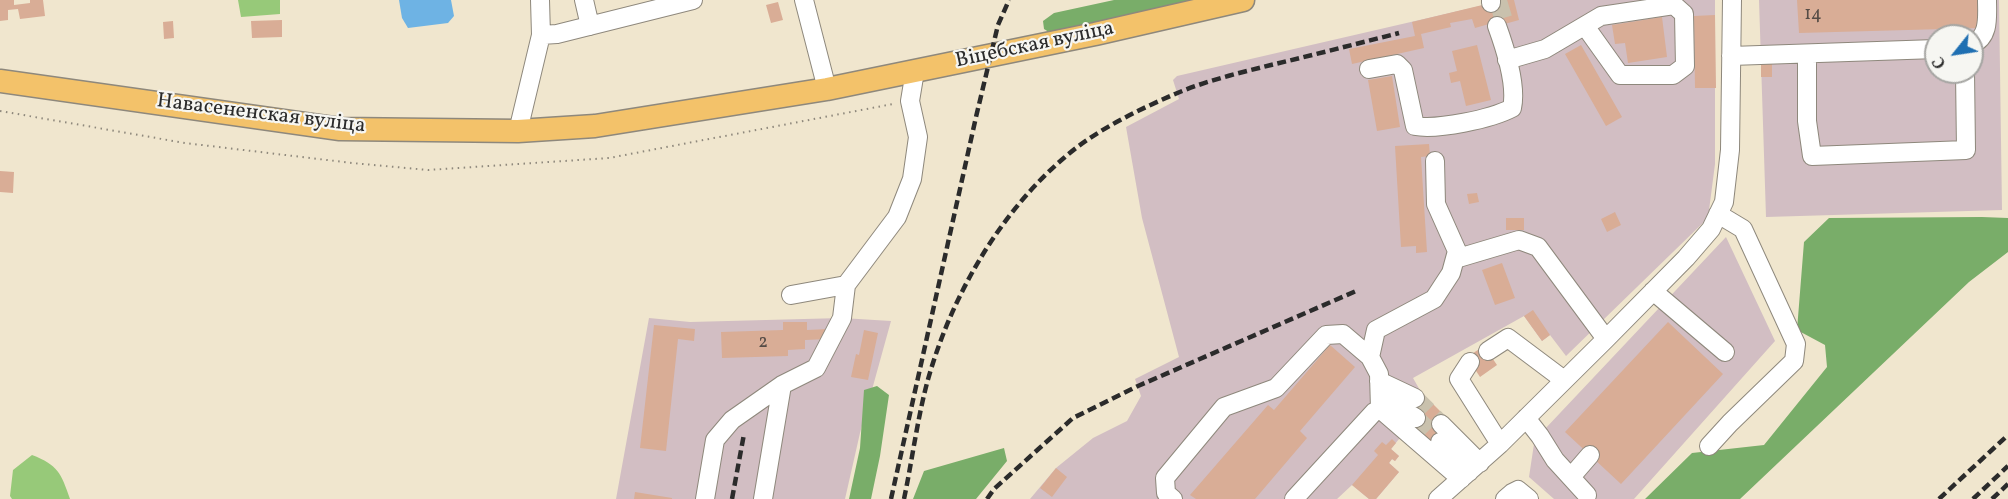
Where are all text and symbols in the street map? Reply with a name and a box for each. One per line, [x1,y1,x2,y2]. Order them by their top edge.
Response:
house number: 14 [1804,5,1822,27]
street label: Віцебская вуліца [953,17,1117,75]
north arrow [1924,24,1984,84]
text: С [1928,52,1952,72]
street label: Навасененская вуліца [155,90,367,140]
house number: 2 [758,333,768,355]

